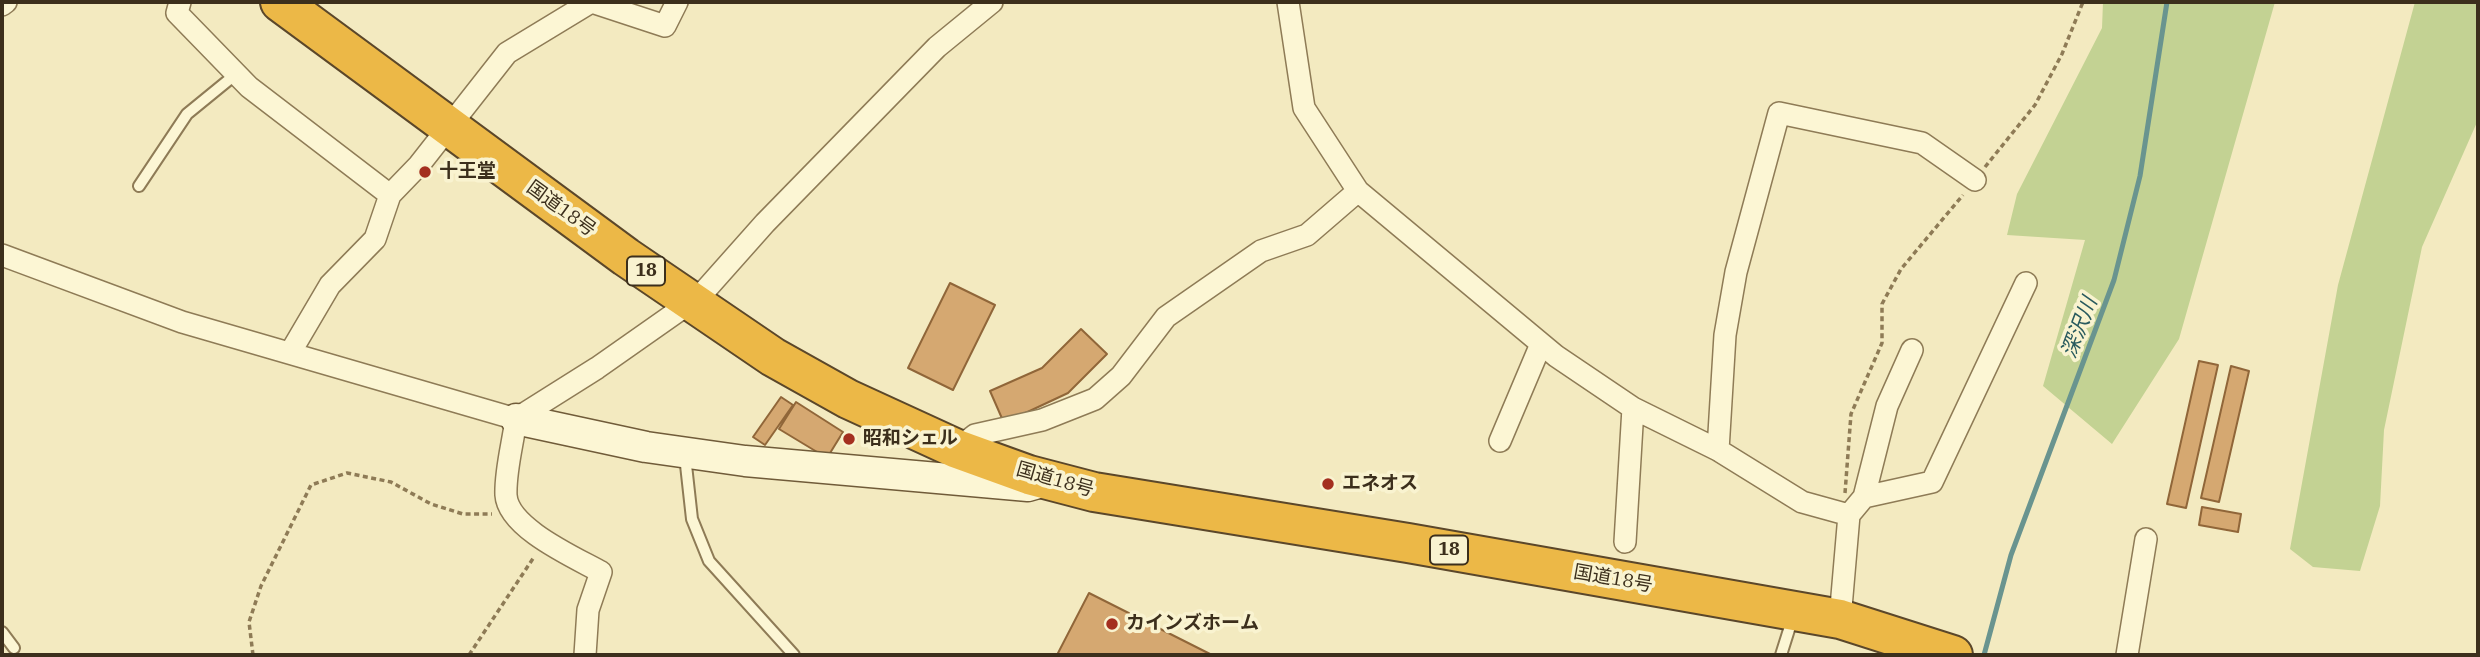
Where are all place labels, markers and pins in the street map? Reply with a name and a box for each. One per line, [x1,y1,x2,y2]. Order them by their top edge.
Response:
place label: 十王堂 [439,161,496,183]
marker: 十王堂 [417,164,433,180]
place label: 昭和シェル [863,428,958,450]
marker: 昭和シェル [841,431,857,447]
place label: エネオス [1342,473,1418,495]
marker: エネオス [1320,476,1336,492]
place label: カインズホーム [1126,613,1259,635]
marker: カインズホーム [1104,616,1120,632]

